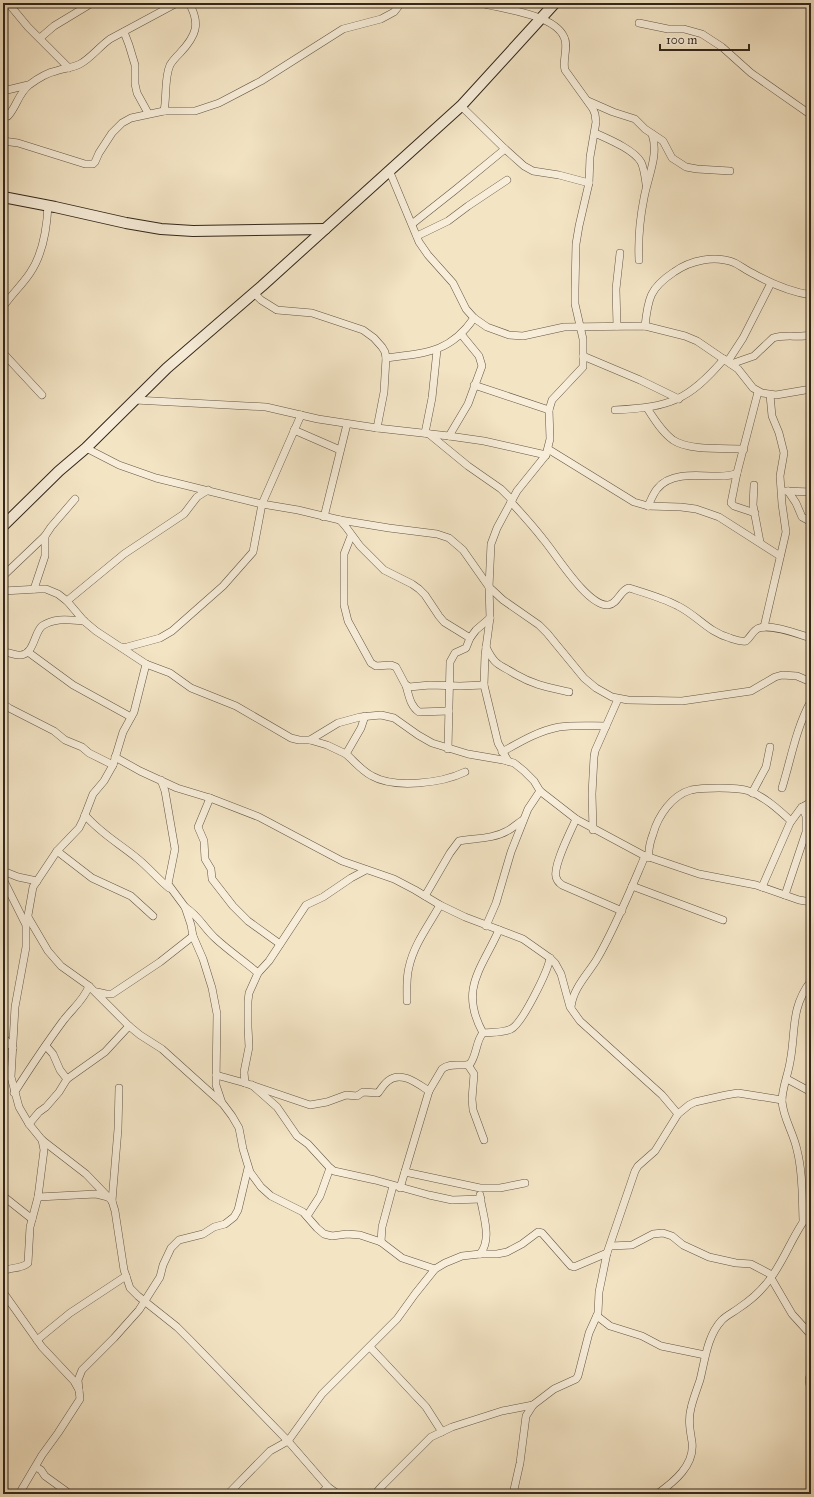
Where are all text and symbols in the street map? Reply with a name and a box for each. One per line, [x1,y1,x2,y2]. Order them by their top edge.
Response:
scale bar [660,26,749,52]
text: 100 m [666,33,697,47]

